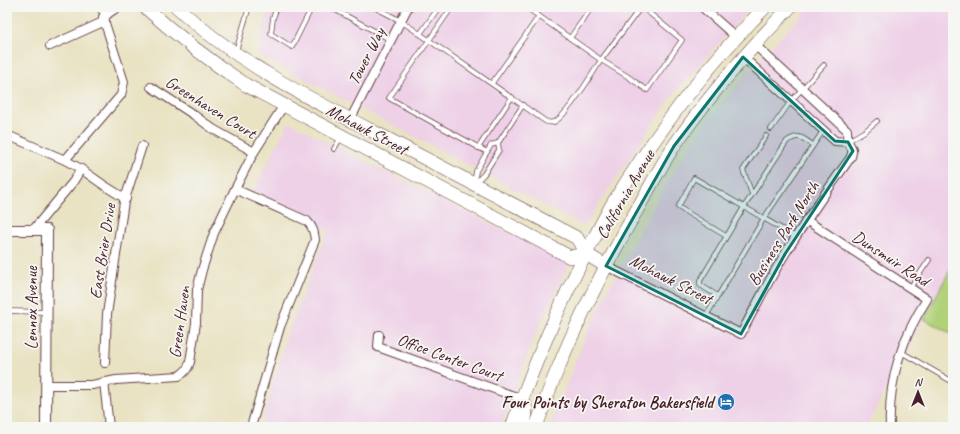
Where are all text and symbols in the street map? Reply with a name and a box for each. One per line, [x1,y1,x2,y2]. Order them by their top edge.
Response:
street label: Tower Way [343,23,390,88]
street label: Greenhaven Court [162,71,262,145]
street label: Mohawk Street [323,99,413,161]
street label: California Avenue [591,145,660,243]
street label: Business Park North [743,177,824,289]
street label: East Brier Drive [85,201,121,300]
street label: Dunsmuir Road [848,226,936,293]
street label: Mohawk Street [626,250,717,310]
street label: Lennox Avenue [21,265,42,350]
street label: Green Haven [164,283,195,359]
street label: Office Center Court [395,329,507,387]
north arrow [898,372,938,412]
text: N [915,375,924,389]
place label: Four Points by Sheraton Bakersfield [501,392,716,413]
hotel icon: Four Points by Sheraton Bakersfield [716,392,736,412]

